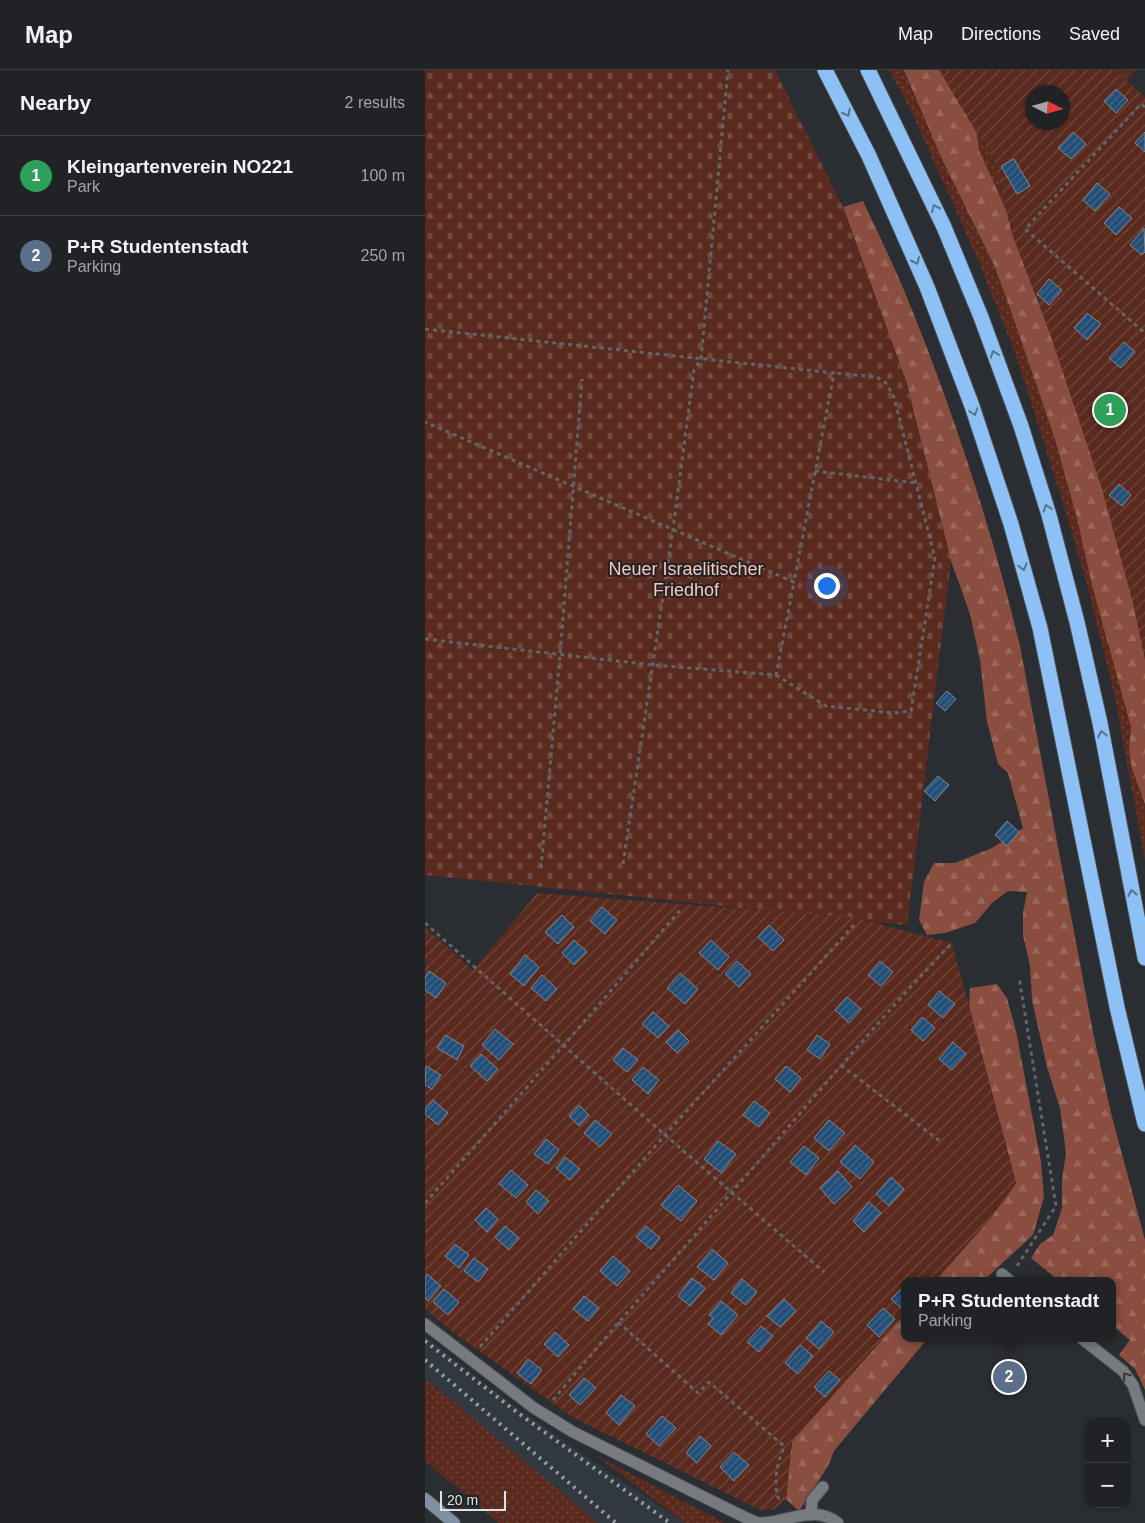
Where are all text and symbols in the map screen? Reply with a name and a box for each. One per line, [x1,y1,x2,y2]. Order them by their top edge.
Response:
text: Map [25,21,73,48]
text: Map [898,24,933,44]
text: Directions [961,24,1041,44]
text: Saved [1069,24,1120,44]
north arrow [1025,85,1070,130]
text: Nearby [20,91,91,114]
text: 2 results [345,94,405,111]
one-way arrow [841,108,851,117]
text: Kleingartenverein NO221 [67,156,293,177]
text: 1 [32,167,40,184]
text: 100 m [361,167,405,184]
text: Park [67,178,100,195]
one-way arrow [930,204,941,213]
text: P+R Studentenstadt [67,236,248,257]
text: 2 [32,247,40,264]
text: 250 m [361,247,405,264]
one-way arrow [909,256,920,265]
text: Parking [67,258,121,275]
one-way arrow [990,350,1000,359]
pin: 1 [1094,391,1126,429]
one-way arrow [969,408,979,416]
one-way arrow [1043,504,1053,512]
park label: Neuer Israelitischer Friedhof [608,559,764,600]
one-way arrow [1017,563,1027,571]
your location [814,573,840,599]
one-way arrow [1097,729,1108,738]
one-way arrow [1128,889,1138,898]
popup [901,1277,1116,1342]
text: P+R Studentenstadt [918,1290,1099,1311]
text: Parking [918,1312,972,1329]
pin: 2 [993,1358,1025,1396]
one-way arrow [1123,1373,1131,1382]
map controls [1085,1418,1130,1508]
button: + [1085,1418,1130,1463]
button: − [1085,1463,1130,1508]
scale bar [440,1488,506,1511]
text: 20 m [447,1492,478,1508]

